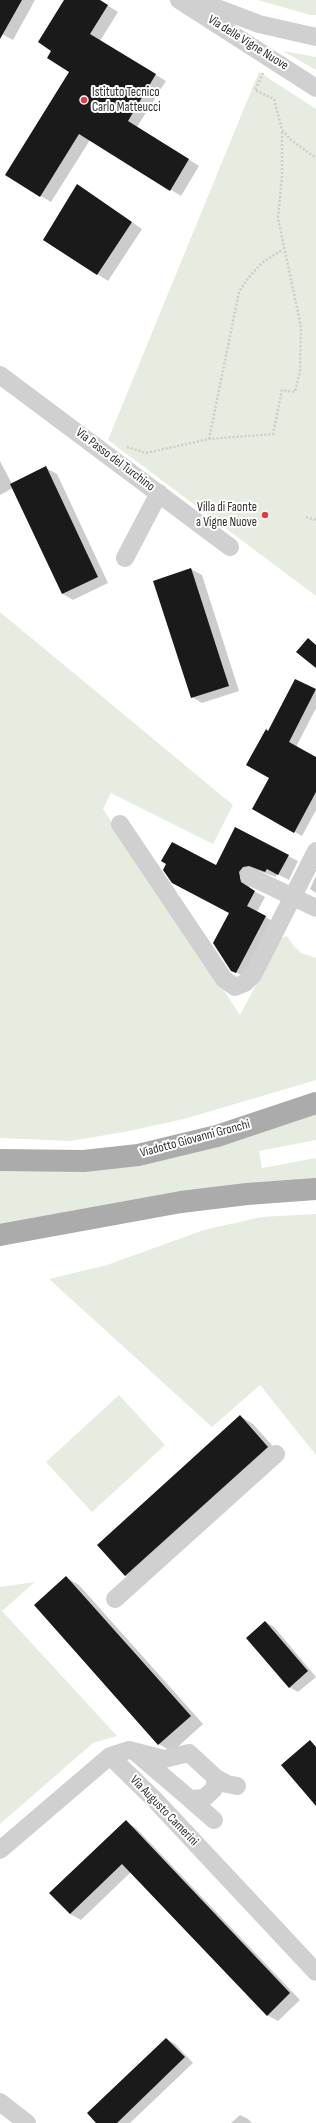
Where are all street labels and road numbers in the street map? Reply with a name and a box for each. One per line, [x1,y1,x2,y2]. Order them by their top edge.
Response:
street label: Via delle Vigne Nuove [205,12,291,74]
street label: Via Passo del Turchino [72,425,158,495]
street label: Viadotto Giovanni Gronchi [138,1117,252,1161]
street label: Via Augusto Camerini [127,1773,201,1849]

